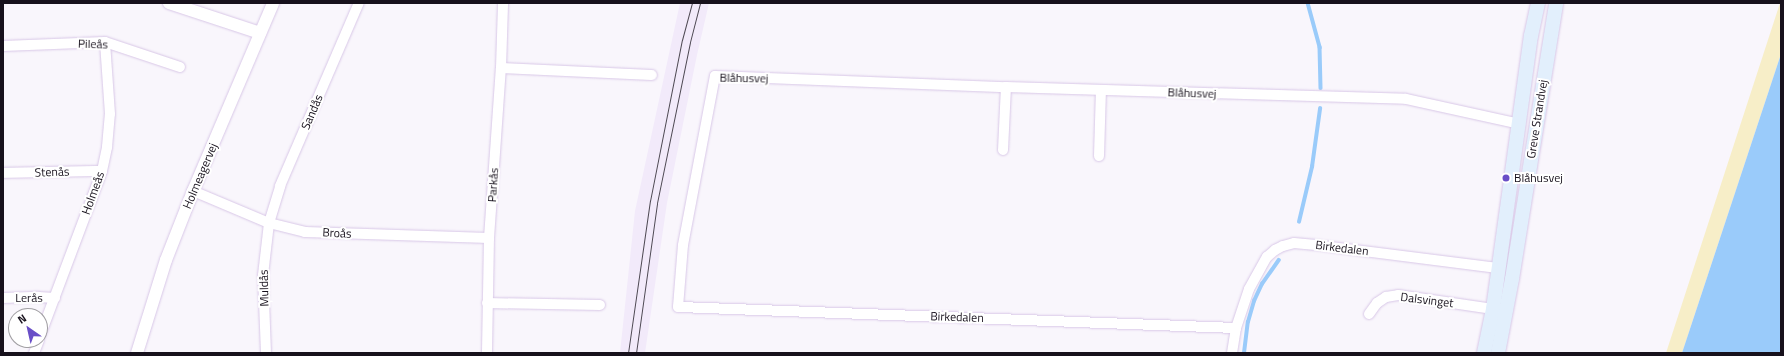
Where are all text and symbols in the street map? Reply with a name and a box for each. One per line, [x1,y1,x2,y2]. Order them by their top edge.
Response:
street label: Pileås [78,36,108,52]
street label: Blåhusvej [719,70,769,86]
street label: Greve Strandvej [1524,79,1550,159]
street label: Blåhusvej [1167,85,1217,101]
street label: Sandås [298,92,326,132]
street label: Holmeagervej [180,141,220,211]
street label: Stenås [34,164,70,180]
street label: Parkås [485,167,501,203]
street label: Holmeås [79,169,107,217]
place label: Blåhusvej [1514,171,1563,185]
marker: Blåhusvej [1501,173,1511,183]
street label: Broås [322,225,352,241]
street label: Birkedalen [1315,238,1369,258]
street label: Muldås [256,269,272,307]
street label: Dalsvinget [1400,290,1454,310]
street label: Lerås [15,291,43,305]
north arrow [8,308,48,348]
street label: Birkedalen [930,309,984,325]
text: N [14,310,29,328]

